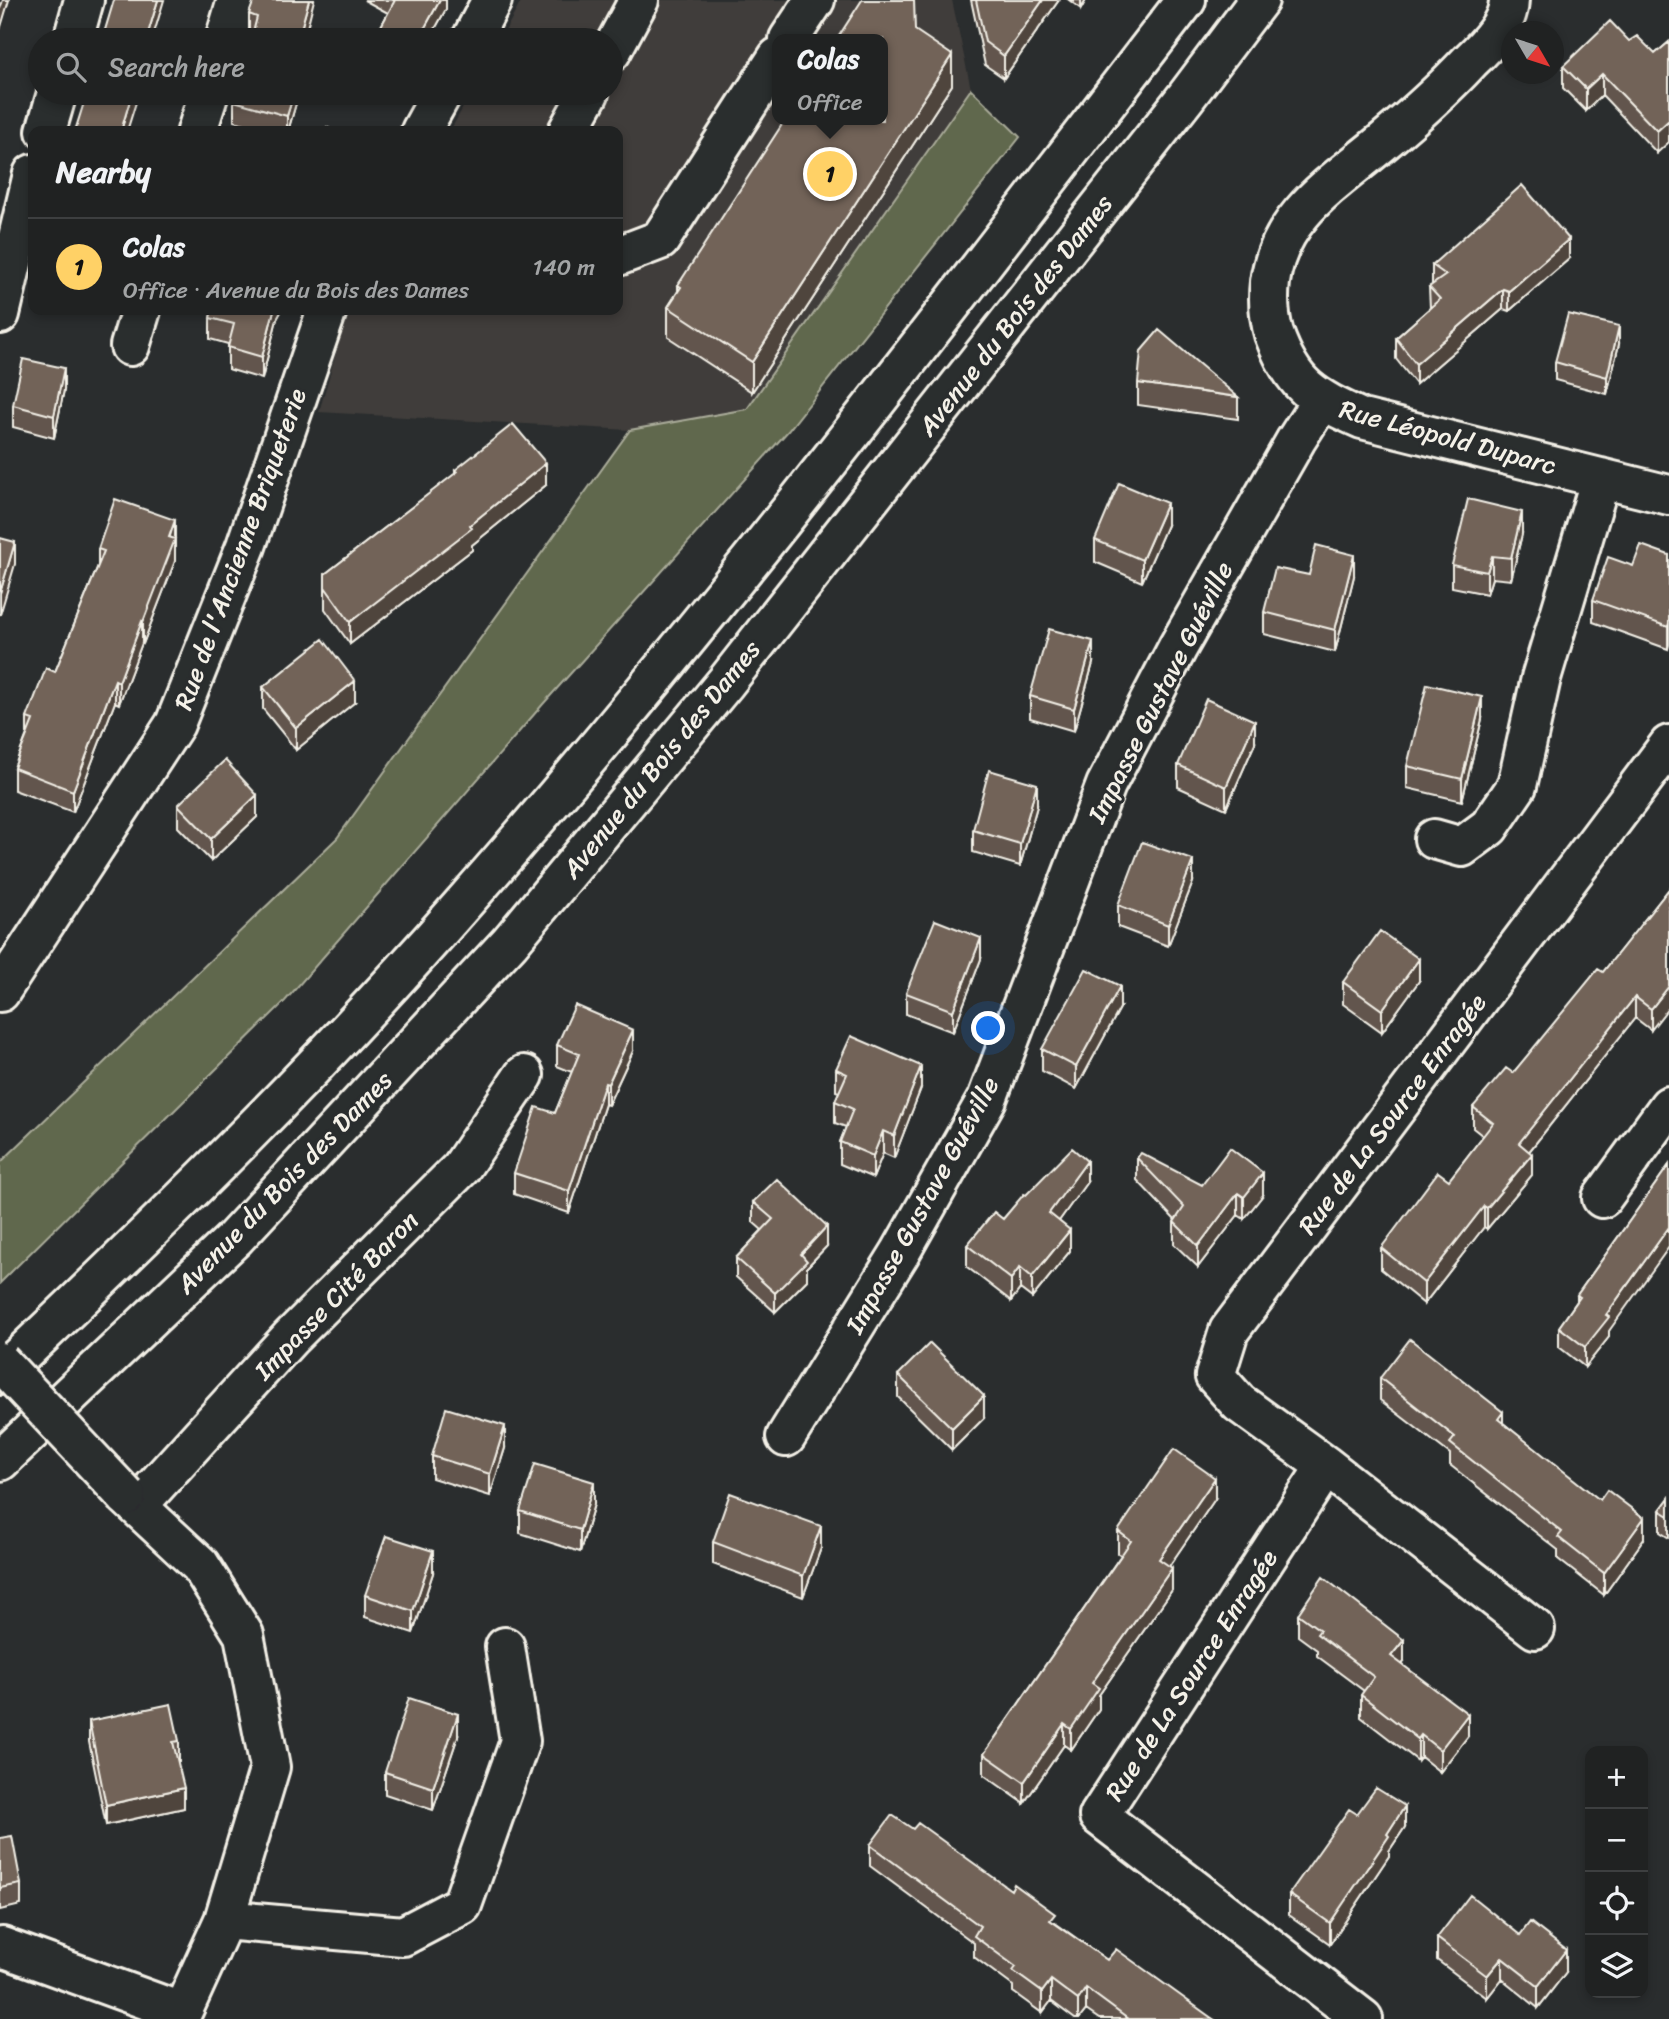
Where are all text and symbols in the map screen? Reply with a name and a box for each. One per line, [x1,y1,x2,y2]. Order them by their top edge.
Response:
north arrow [1501,21,1564,84]
search box [28,28,623,105]
popup [772,34,888,125]
text: Colas [798,36,859,82]
text: Search here [108,44,245,90]
icon: search [52,48,90,86]
text: Office [798,82,862,123]
text: Nearby [56,145,151,199]
pin: 1 [807,148,853,200]
street label: Avenue du Bois des Dames [905,184,1125,447]
text: Colas [123,224,185,270]
text: 1 [74,247,84,288]
text: 140 m [533,247,595,288]
text: Office · Avenue du Bois des Dames [123,270,469,311]
street label: Rue de l'Ancienne Briqueterie [160,381,320,716]
street label: Rue Léopold Duparc [1334,386,1562,488]
street label: Impasse Gustave Guéville [1074,553,1246,832]
street label: Avenue du Bois des Dames [549,629,772,890]
street label: Rue de La Source Enragée [1285,983,1499,1245]
your location [971,1011,1005,1045]
street label: Avenue du Bois des Dames [164,1059,404,1306]
street label: Impasse Gustave Guéville [831,1068,1012,1343]
street label: Impasse Cité Baron [242,1199,430,1392]
street label: Rue de La Source Enragée [1092,1539,1290,1810]
map controls [1585,1746,1648,1998]
button: + [1585,1746,1648,1809]
button: − [1585,1809,1648,1872]
button: locate [1585,1872,1648,1935]
button: layers [1585,1935,1648,1998]

